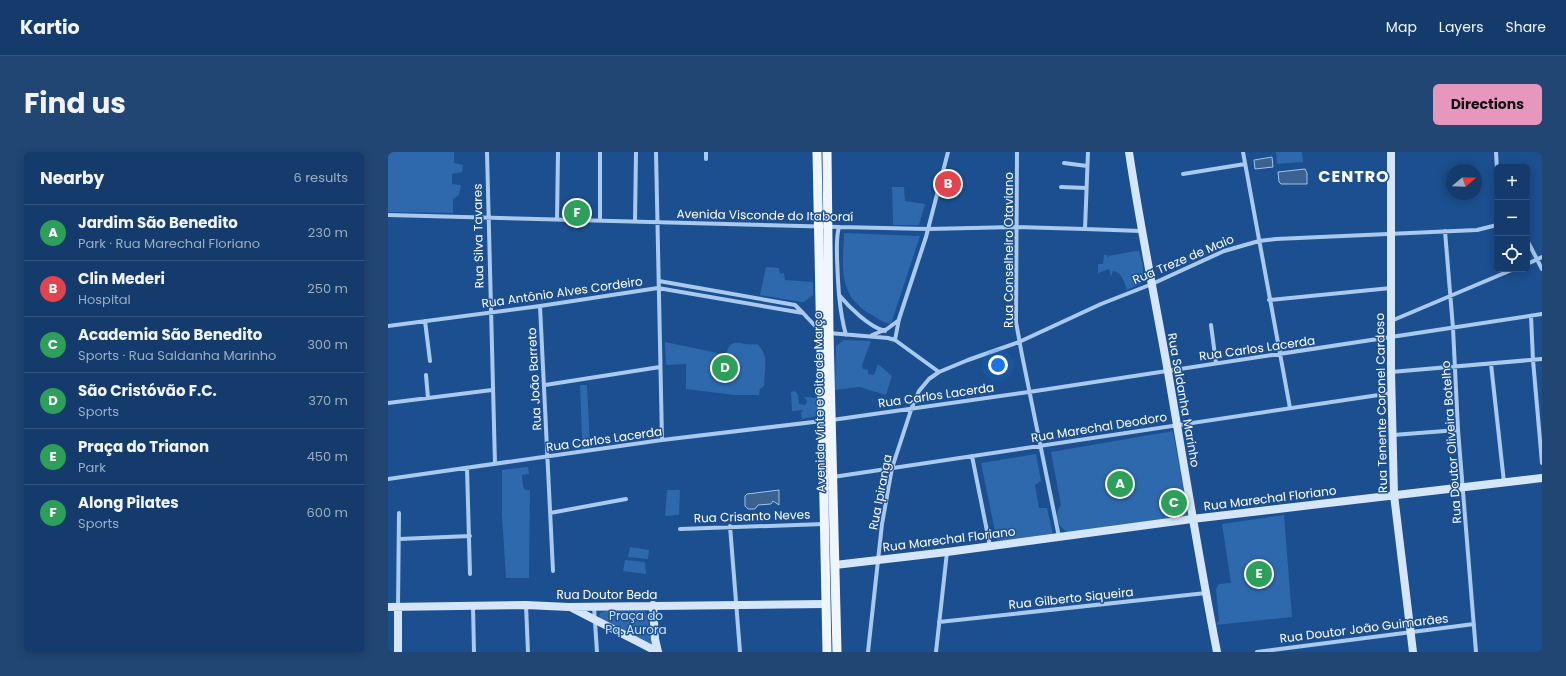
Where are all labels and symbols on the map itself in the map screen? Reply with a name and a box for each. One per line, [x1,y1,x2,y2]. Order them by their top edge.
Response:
north arrow [1446,164,1482,200]
district label: CENTRO [1318,165,1390,188]
pin: B [935,169,961,199]
street label: Rua Conselheiro Otaviano [1000,172,1017,328]
street label: Rua Silva Tavares [469,183,487,289]
pin: F [564,198,590,228]
street label: Avenida Visconde do Itaboraí [676,205,854,225]
street label: Rua Treze de Maio [1130,230,1237,288]
street label: Rua Antônio Alves Cordeiro [480,272,644,312]
street label: Avenida Vinte e Oito de Março [809,311,829,493]
street label: Rua Tenente Coronel Cardoso [1371,313,1391,493]
street label: Rua João Barreto [523,327,545,431]
street label: Rua Saldanha Marinho [1164,331,1204,469]
street label: Rua Carlos Lacerda [1198,331,1316,365]
pin: D [712,353,738,383]
your location [988,355,1008,375]
street label: Rua Doutor Oliveira Botelho [1437,360,1465,524]
street label: Rua Carlos Lacerda [877,378,995,412]
street label: Rua Marechal Deodoro [1030,408,1169,446]
street label: Rua Carlos Lacerda [545,422,663,456]
street label: Rua Ipiranga [864,453,896,531]
pin: A [1107,469,1133,499]
street label: Rua Marechal Floriano [1203,481,1338,515]
pin: C [1161,488,1187,518]
street label: Rua Crisanto Neves [693,505,811,527]
street label: Rua Marechal Floriano [882,522,1017,556]
pin: E [1246,559,1272,589]
street label: Rua Gilberto Siqueira [1008,583,1134,613]
street label: Rua Doutor Beda [557,586,657,603]
park label: Praça do Pq. Aurora [605,607,667,638]
street label: Rua Doutor João Guimarães [1279,609,1449,647]

